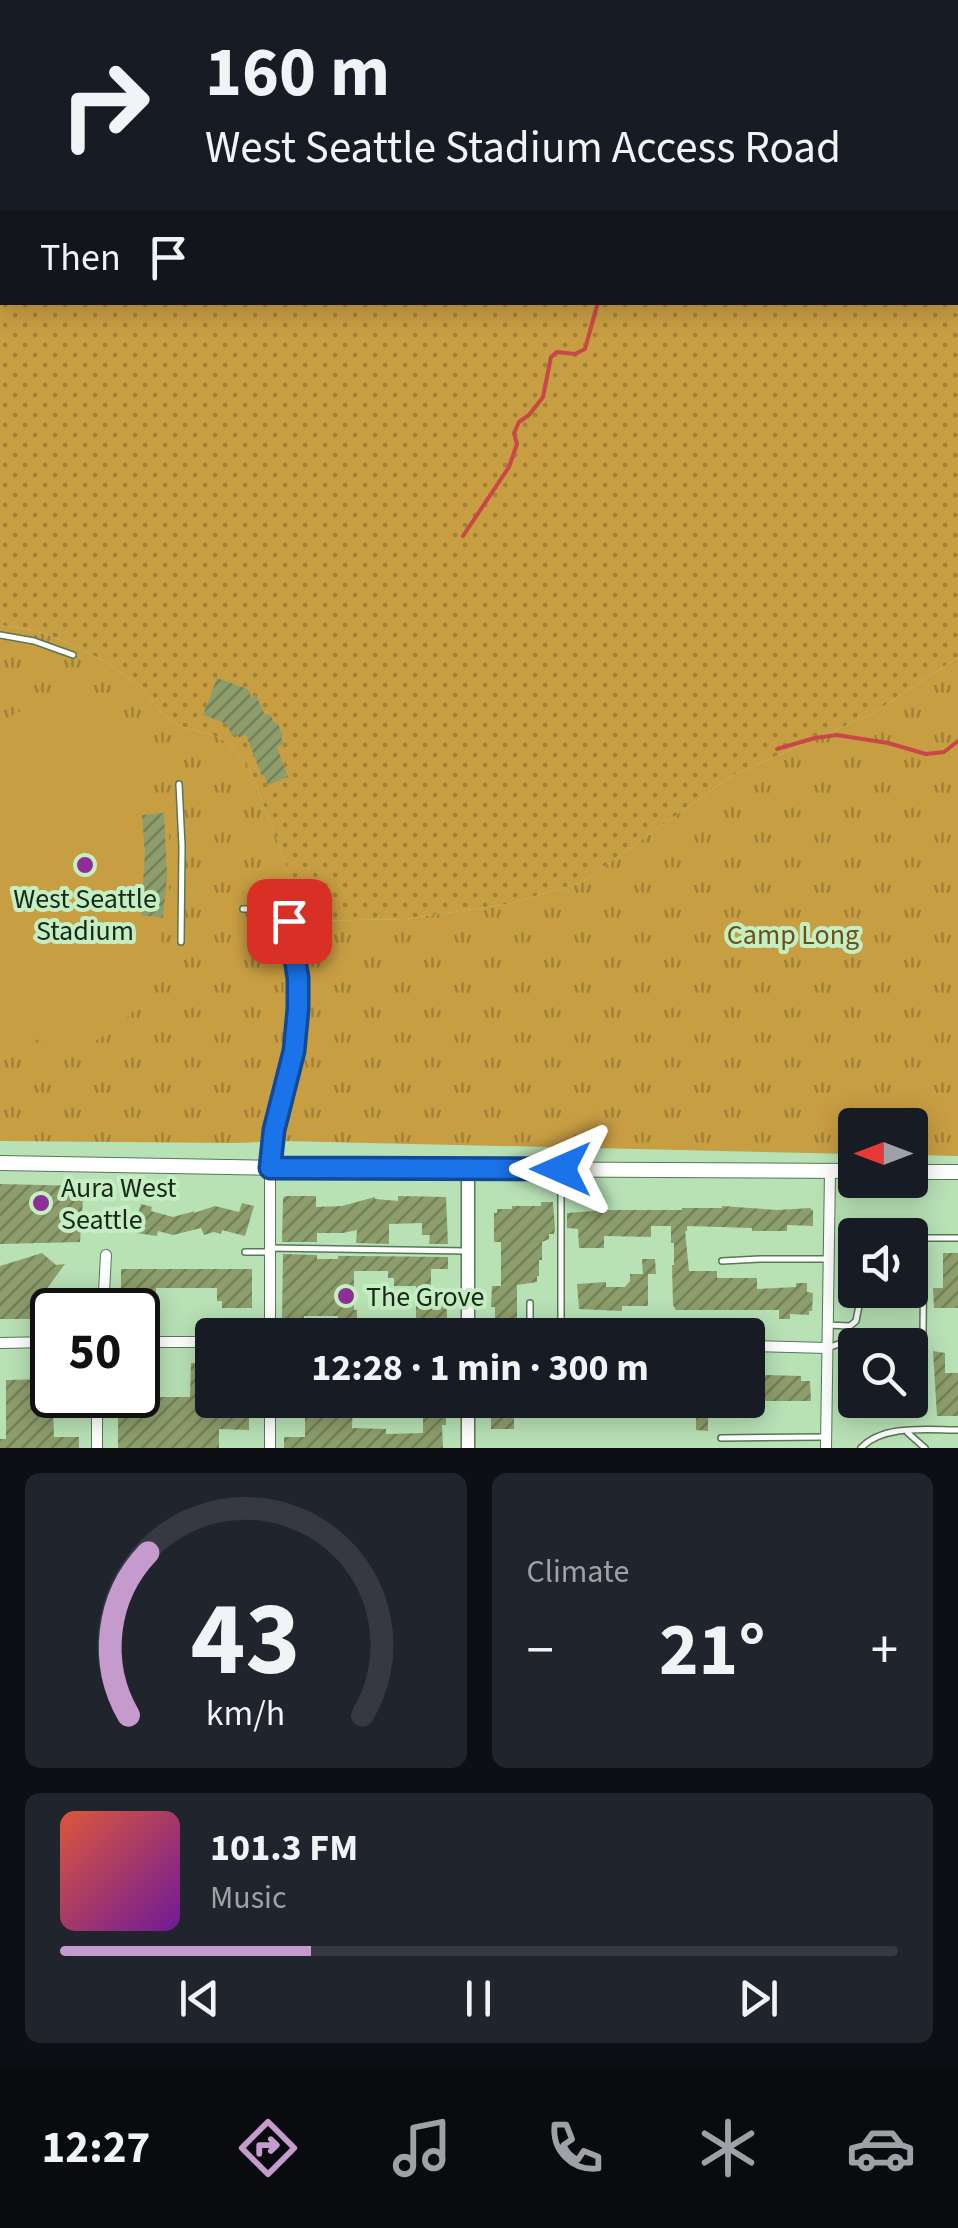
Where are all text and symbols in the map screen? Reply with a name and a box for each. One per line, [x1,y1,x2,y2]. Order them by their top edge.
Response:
text: 160 m [205,23,390,123]
icon: right [40,40,170,170]
text: West Seattle Stadium Access Road [205,116,841,180]
icon: arrive [141,230,196,285]
text: Then [40,231,121,285]
marker: West Seattle Stadium [74,854,96,876]
place label: West Seattle Stadium [13,879,157,951]
pin [247,879,332,964]
icon: arrive [262,894,317,949]
park label: Camp Long [727,915,859,955]
north arrow [838,1108,928,1198]
map controls [838,1108,928,1418]
position arrow [509,1117,613,1221]
place label: Aura West Seattle [61,1168,177,1240]
marker: Aura West Seattle [30,1192,52,1214]
button: sound [838,1218,928,1308]
place label: The Grove [366,1277,484,1317]
marker: The Grove [335,1285,357,1307]
speed limit sign: 50 [30,1288,160,1418]
button: search [838,1328,928,1418]
text: 12:28 · 1 min · 300 m [311,1341,649,1395]
text: Climate [527,1549,629,1595]
text: 43 [191,1567,301,1715]
text: 21° [659,1597,766,1704]
text: − [527,1612,554,1690]
text: + [871,1612,898,1690]
text: km/h [206,1688,285,1739]
text: 101.3 FM [210,1821,358,1875]
text: Music [210,1875,287,1921]
icon: previous [172,1971,227,2026]
icon: pause [451,1971,506,2026]
icon: next [731,1971,786,2026]
icon: directions [233,2113,303,2183]
icon: music [387,2113,457,2183]
icon: phone [540,2113,610,2183]
icon: climate [693,2113,763,2183]
icon: car [846,2113,916,2183]
text: 12:27 [42,2116,150,2180]

